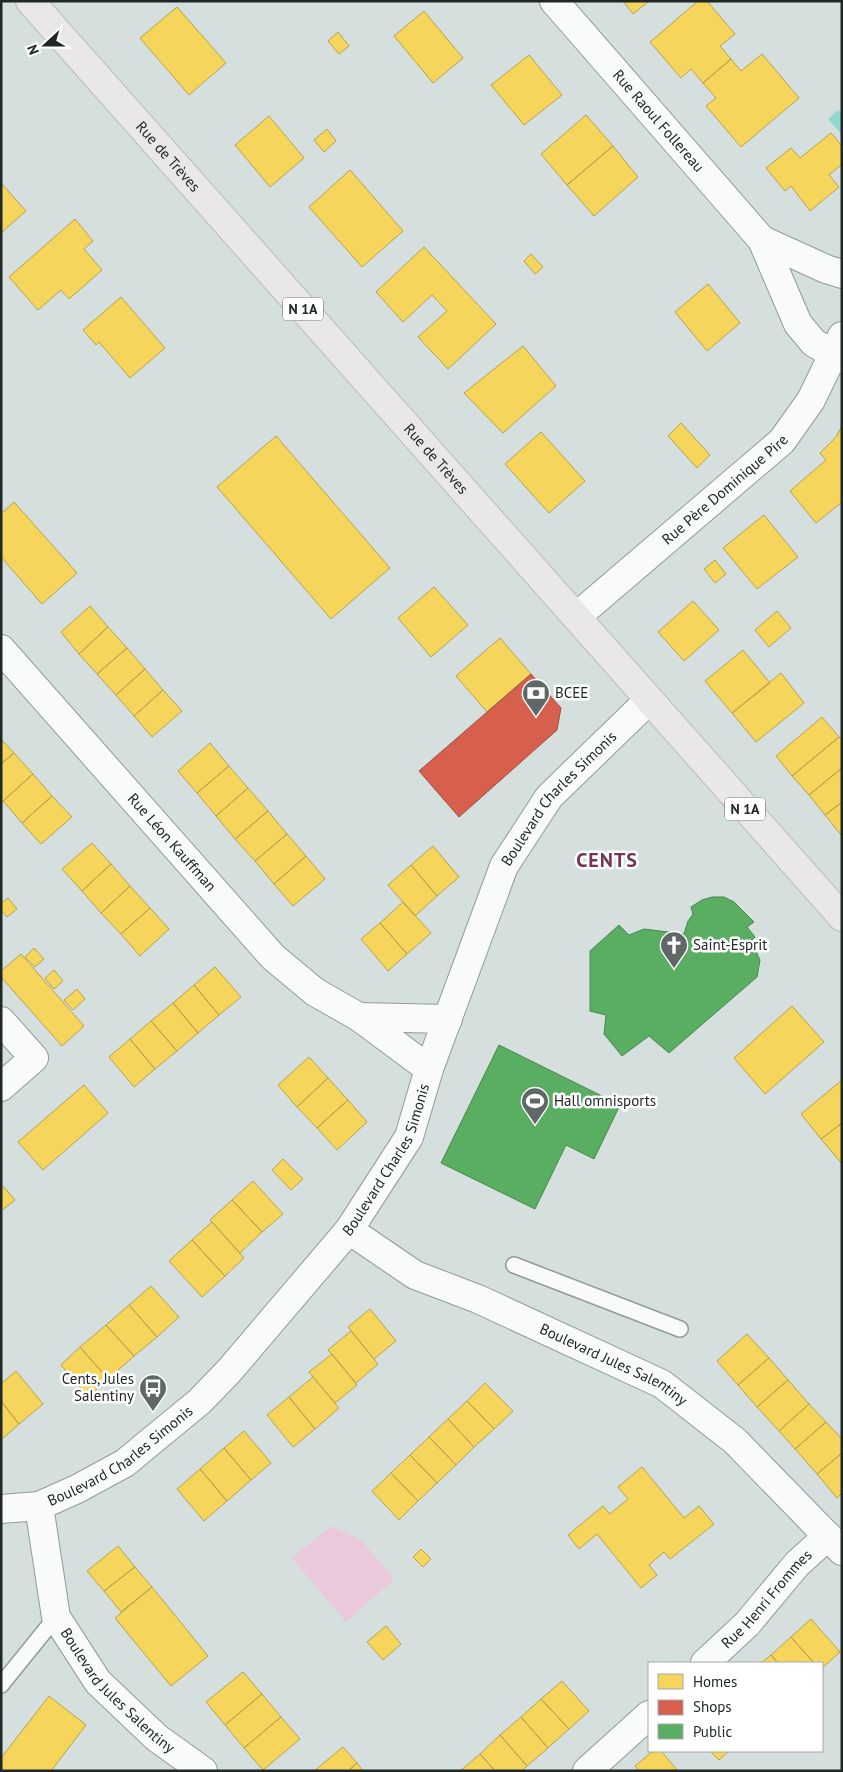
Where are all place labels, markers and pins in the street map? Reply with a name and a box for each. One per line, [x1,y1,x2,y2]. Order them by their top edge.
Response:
bank icon: BCEE [521,678,551,717]
place label: BCEE [555,683,588,702]
church icon: Saint-Esprit [659,930,689,969]
place label: Saint-Esprit [693,935,767,954]
sports icon: Hall omnisports [520,1086,550,1125]
place label: Hall omnisports [554,1091,656,1110]
place label: Cents, Jules Salentiny [62,1369,134,1405]
bus stop icon: Cents, Jules Salentiny [138,1373,168,1412]

